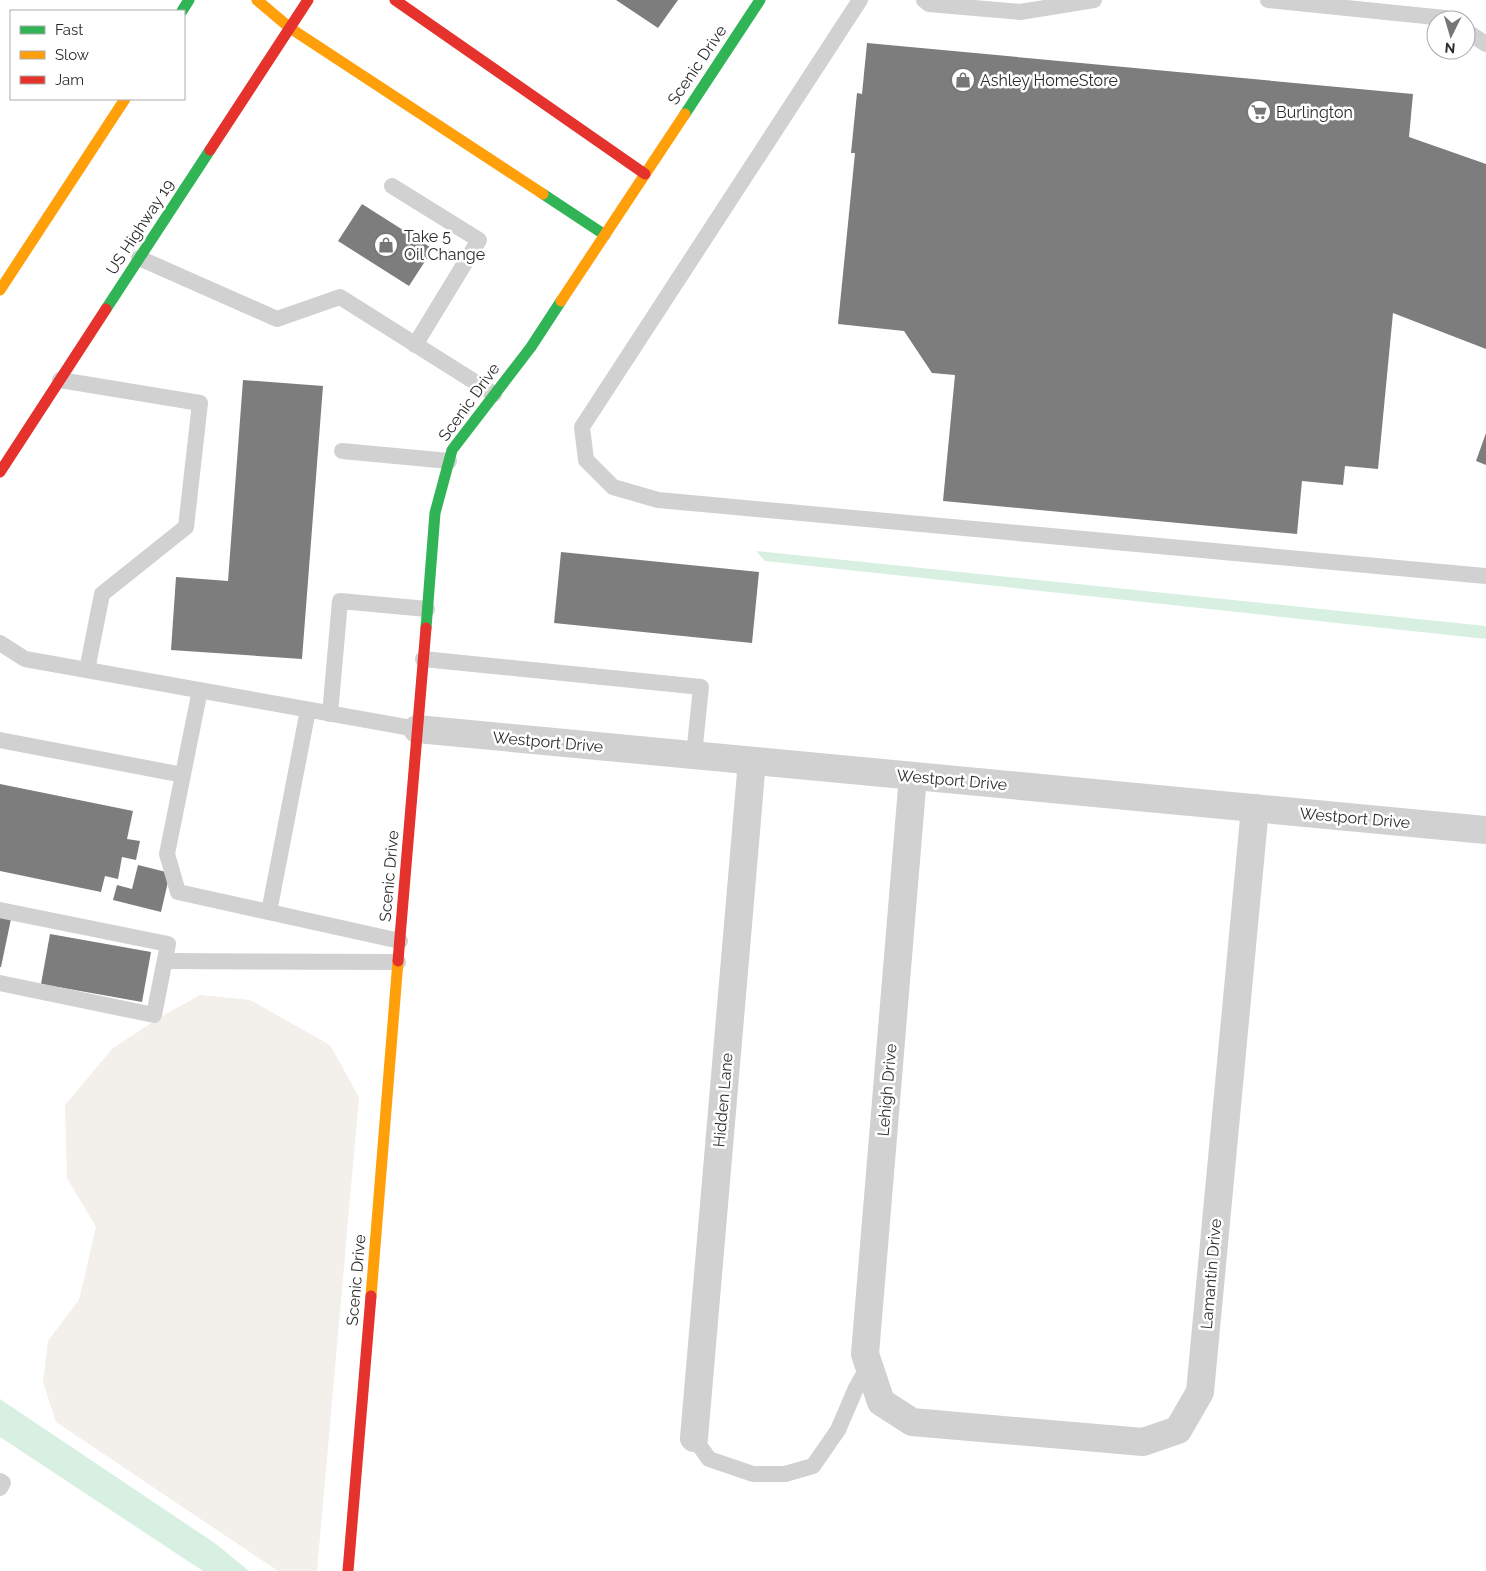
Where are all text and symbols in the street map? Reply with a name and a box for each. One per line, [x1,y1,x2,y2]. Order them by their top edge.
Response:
legend [10,10,185,100]
north arrow [1426,10,1476,60]
text: Fast [55,21,83,39]
street label: Scenic Drive [663,22,731,108]
text: N [1444,40,1456,56]
text: Slow [55,46,89,64]
shop icon: Ashley HomeStore [950,67,976,93]
text: Jam [55,71,84,89]
place label: Ashley HomeStore [980,71,1118,90]
supermarket icon: Burlington [1246,99,1272,125]
place label: Burlington [1276,103,1353,122]
street label: US Highway 19 [102,176,178,278]
place label: Take 5 Oil Change [404,227,485,264]
shop icon: Take 5 Oil Change [373,232,399,258]
street label: Scenic Drive [434,359,504,445]
street label: Westport Drive [492,728,604,756]
street label: Westport Drive [896,766,1008,794]
street label: Westport Drive [1299,804,1411,832]
street label: Scenic Drive [376,830,402,922]
street label: Lehigh Drive [873,1043,901,1137]
street label: Hidden Lane [709,1052,737,1148]
street label: Lamantin Drive [1197,1218,1225,1330]
street label: Scenic Drive [343,1234,369,1326]

